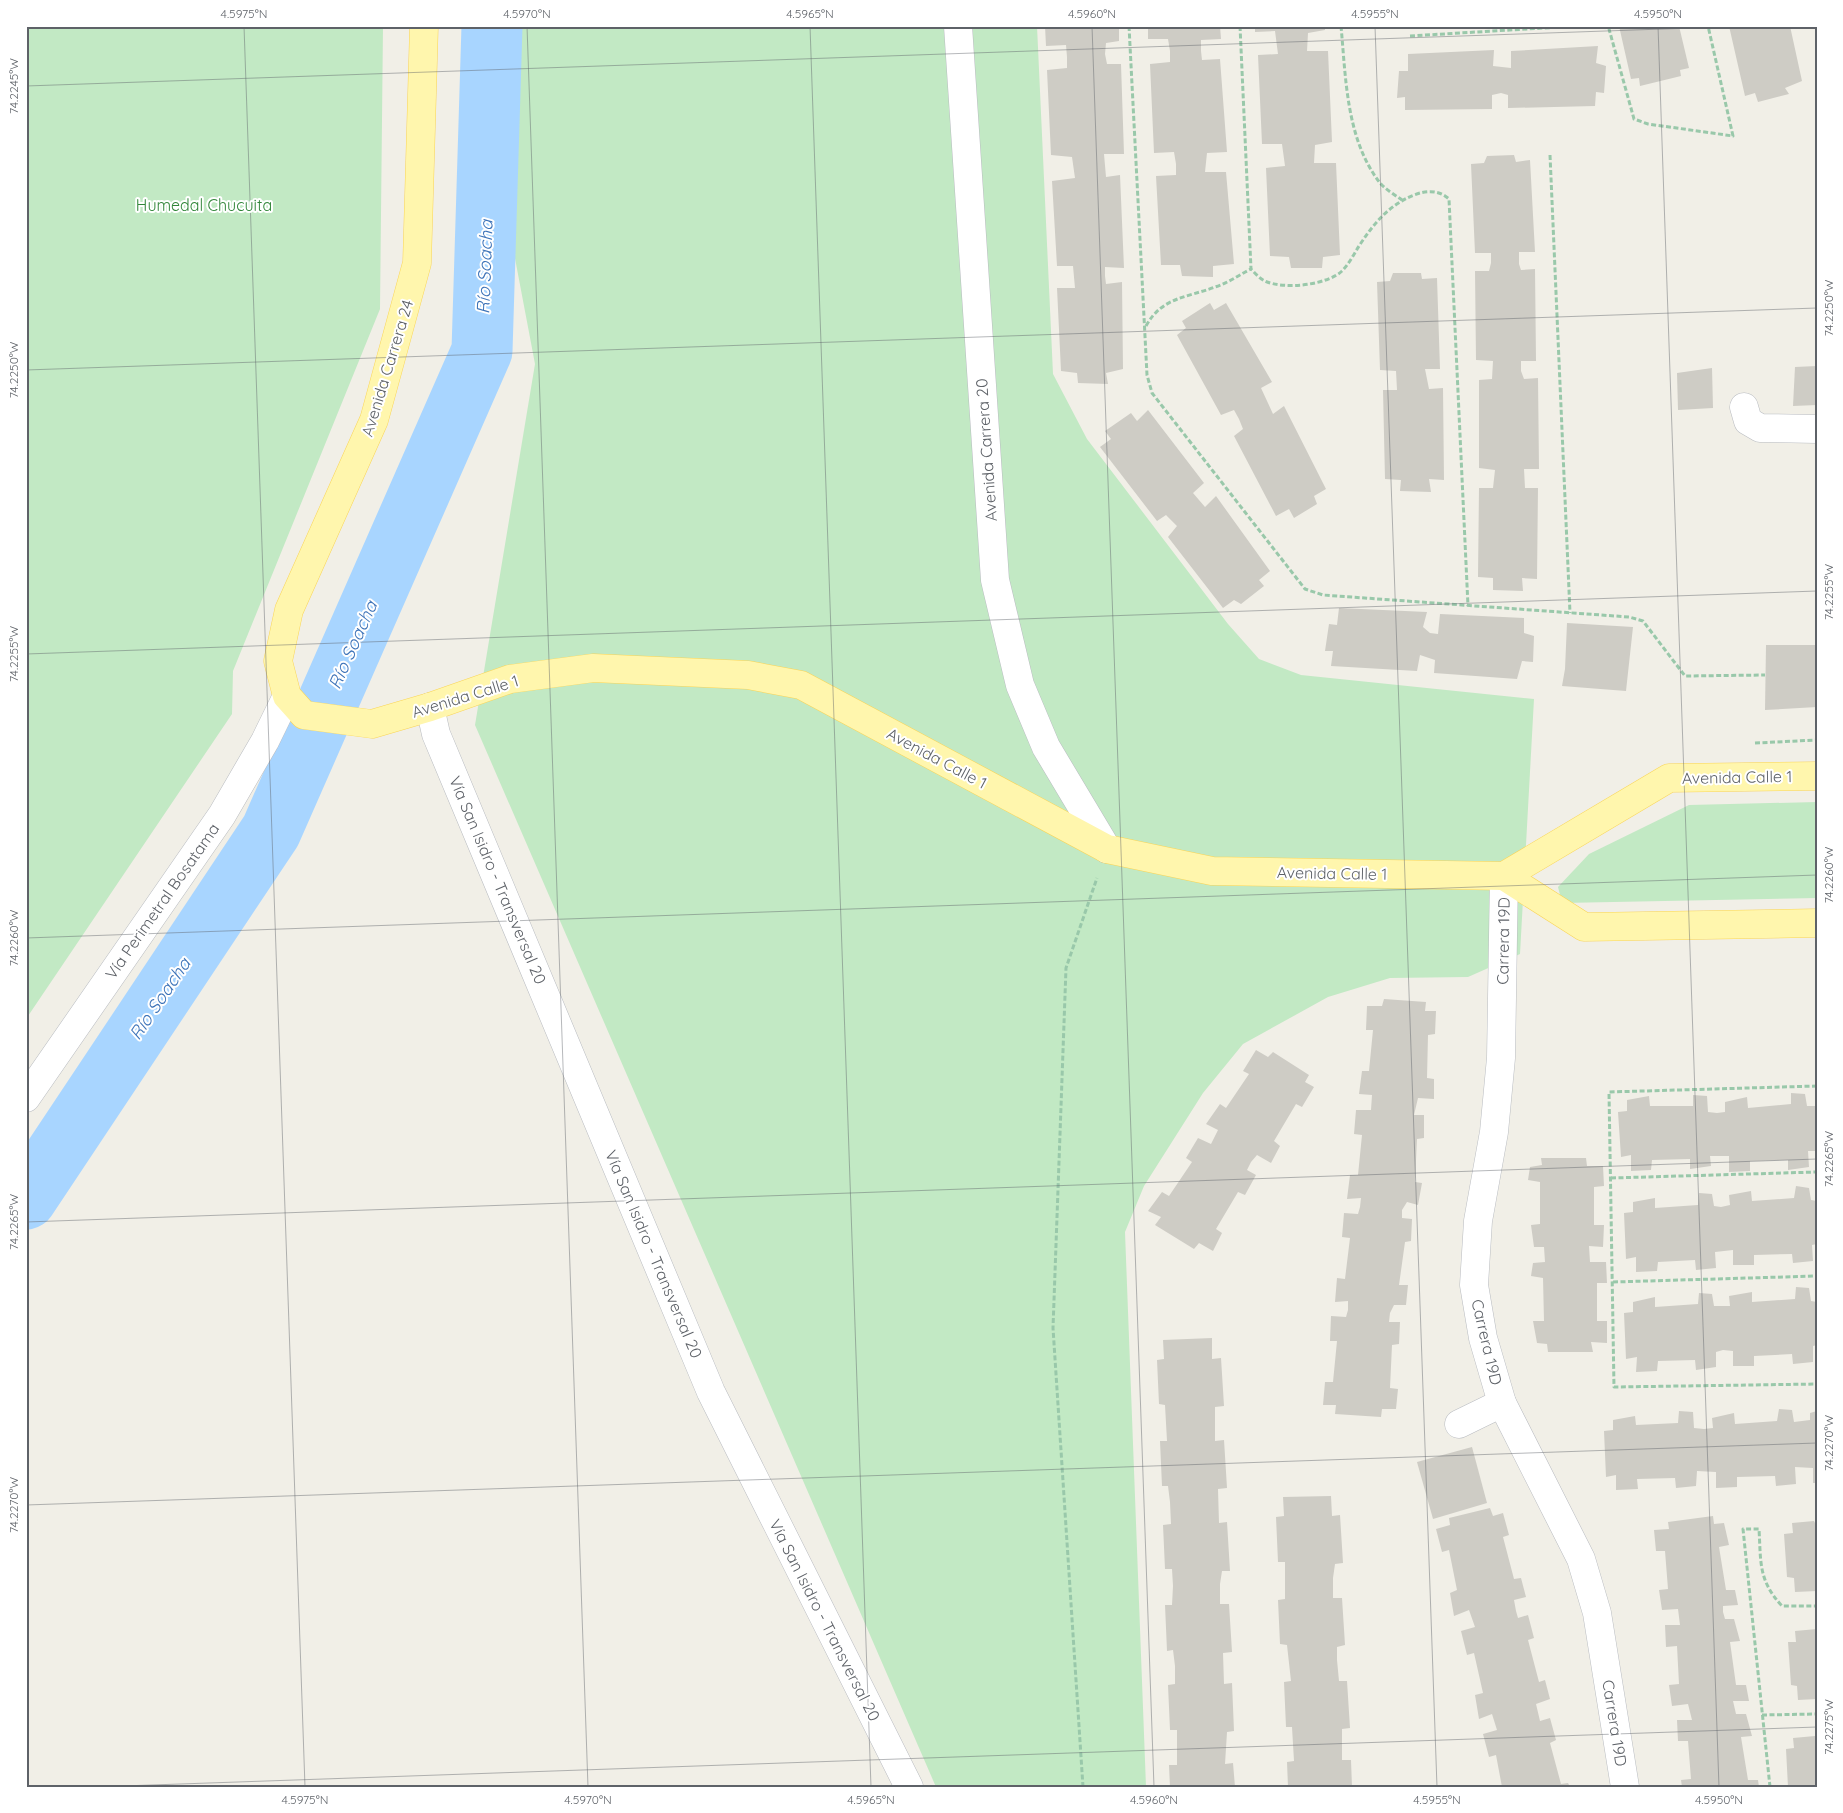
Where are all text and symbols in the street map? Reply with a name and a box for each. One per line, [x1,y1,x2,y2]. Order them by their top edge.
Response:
text: 4.5975°N [221,6,267,21]
text: 4.5970°N [503,6,551,21]
text: 4.5965°N [786,6,834,21]
text: 4.5960°N [1068,6,1116,21]
text: 4.5955°N [1351,6,1399,21]
text: 4.5950°N [1634,6,1682,21]
text: 74.2245°W [6,58,21,114]
park label: Humedal Chucuita [136,195,272,215]
water label: Río Soacha [471,219,498,314]
text: 74.2250°W [1821,279,1836,336]
street label: Avenida Carrera 24 [357,297,417,439]
text: 74.2250°W [6,341,21,398]
street label: Avenida Carrera 20 [971,378,1001,522]
text: 74.2255°W [1821,564,1836,620]
water label: Río Soacha [323,596,383,692]
text: 74.2255°W [6,626,21,682]
street label: Avenida Calle 1 [409,670,521,722]
street label: Avenida Calle 1 [884,723,990,793]
street label: Avenida Calle 1 [1682,766,1792,788]
street label: Vía San Isidro - Transversal 20 [445,773,551,987]
street label: Vía Perimetral Bosatama [101,819,223,983]
text: 74.2260°W [1821,846,1836,903]
street label: Avenida Calle 1 [1277,862,1387,884]
street label: Carrera 19D [1492,897,1514,985]
text: 74.2260°W [6,909,21,966]
water label: Río Soacha [124,952,196,1044]
text: 74.2265°W [1821,1131,1836,1187]
street label: Vía San Isidro - Transversal 20 [601,1147,707,1361]
text: 74.2265°W [6,1194,21,1250]
street label: Carrera 19D [1467,1297,1507,1387]
text: 74.2270°W [1821,1415,1836,1471]
text: 74.2270°W [6,1477,21,1533]
street label: Vía San Isidro - Transversal 20 [765,1516,885,1724]
street label: Carrera 19D [1598,1678,1632,1768]
text: 74.2275°W [1821,1699,1836,1755]
text: 4.5975°N [282,1792,328,1807]
text: 4.5970°N [564,1792,612,1807]
text: 4.5965°N [847,1792,895,1807]
text: 4.5960°N [1130,1792,1178,1807]
text: 4.5955°N [1413,1792,1461,1807]
text: 4.5950°N [1695,1792,1743,1807]

